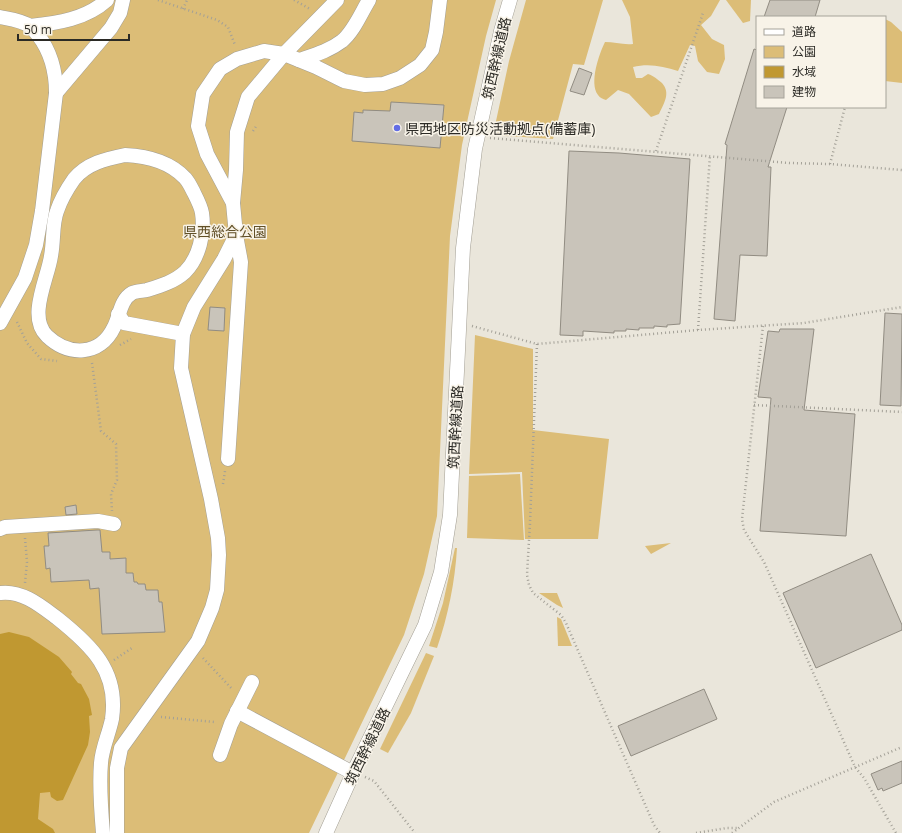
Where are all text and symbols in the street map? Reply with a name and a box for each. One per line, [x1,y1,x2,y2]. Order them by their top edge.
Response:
street label: 筑西幹線道路 [477,15,515,101]
scale bar [18,16,129,42]
legend [756,16,886,108]
text: 50 m [24,21,52,38]
text: 道路 [792,23,816,40]
text: 公園 [792,43,816,60]
text: 水域 [792,63,816,80]
text: 建物 [792,83,816,100]
place label: 県西地区防災活動拠点(備蓄庫) [405,119,595,138]
marker: 県西地区防災活動拠点(備蓄庫) [392,123,402,133]
park label: 県西総合公園 [183,222,267,241]
street label: 筑西幹線道路 [443,385,467,469]
street label: 筑西幹線道路 [340,704,394,788]

